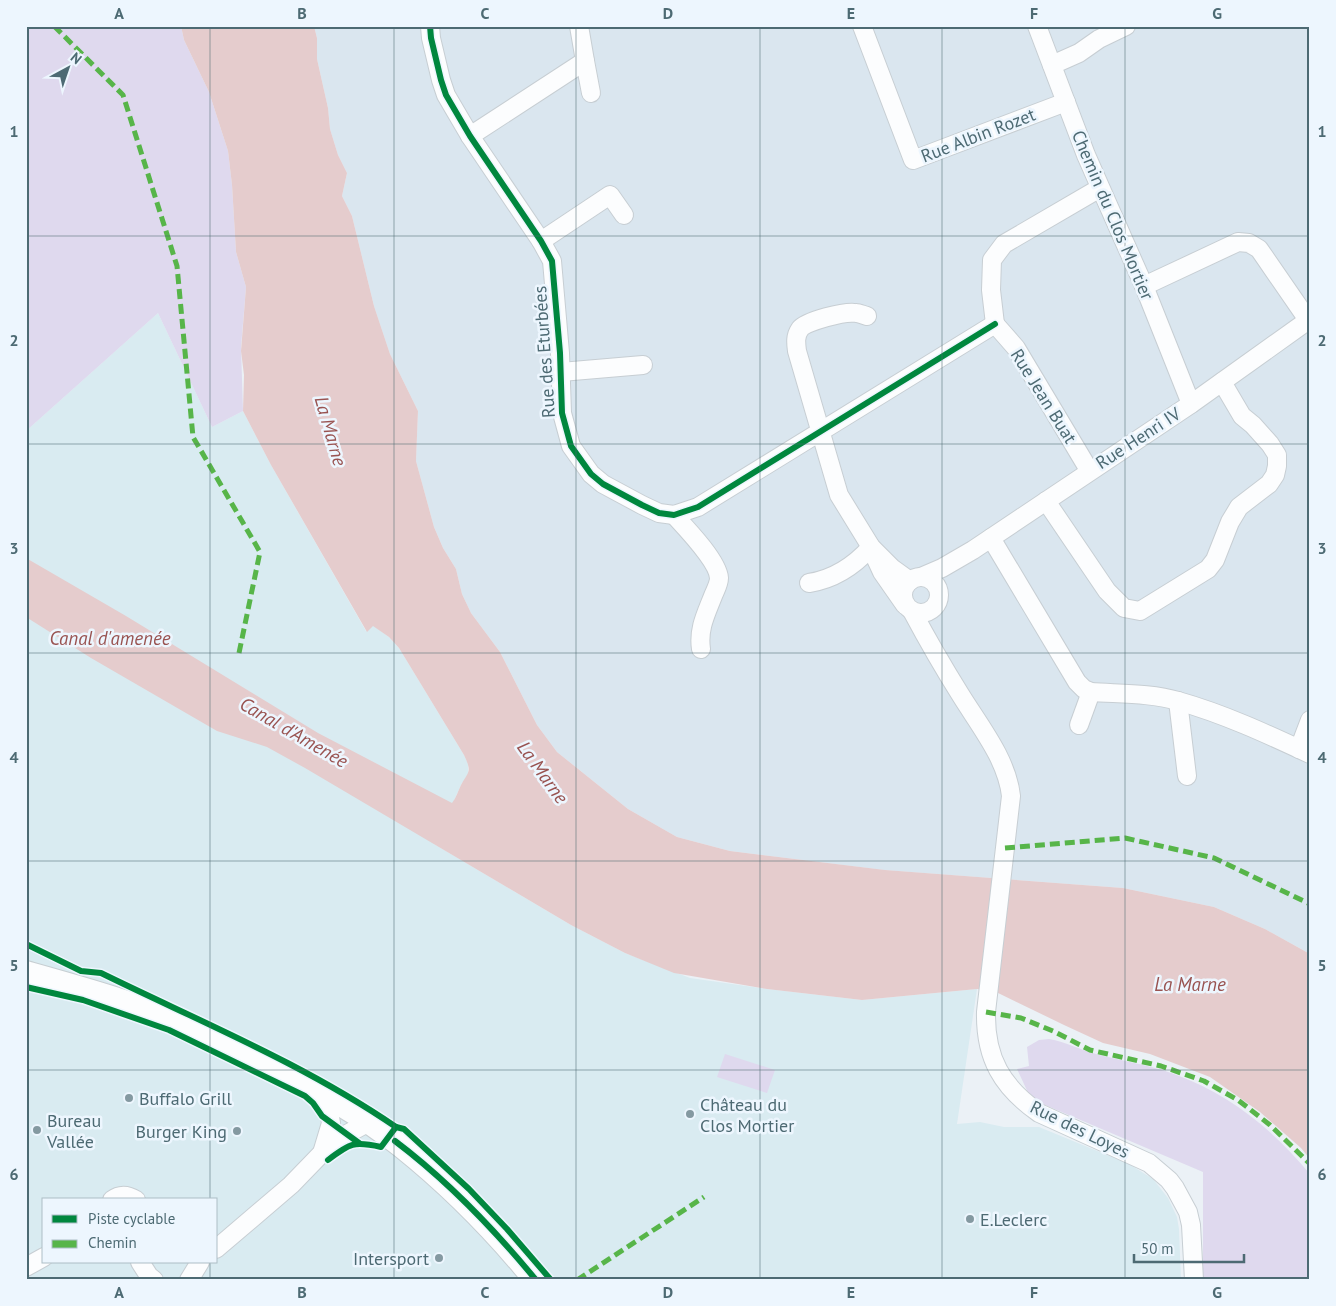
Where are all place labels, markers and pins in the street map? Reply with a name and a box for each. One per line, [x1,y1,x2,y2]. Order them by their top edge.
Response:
place label: Buffalo Grill [139,1087,233,1110]
marker: Buffalo Grill [123,1092,135,1104]
place label: Château du Clos Mortier [700,1093,794,1137]
marker: Château du Clos Mortier [684,1108,696,1120]
place label: Bureau Vallée [46,1109,101,1153]
place label: Burger King [136,1120,227,1143]
marker: Bureau Vallée [31,1124,43,1136]
marker: Burger King [231,1125,243,1137]
place label: E.Leclerc [980,1208,1047,1231]
marker: E.Leclerc [964,1213,976,1225]
place label: Intersport [353,1247,429,1270]
marker: Intersport [433,1252,445,1264]

